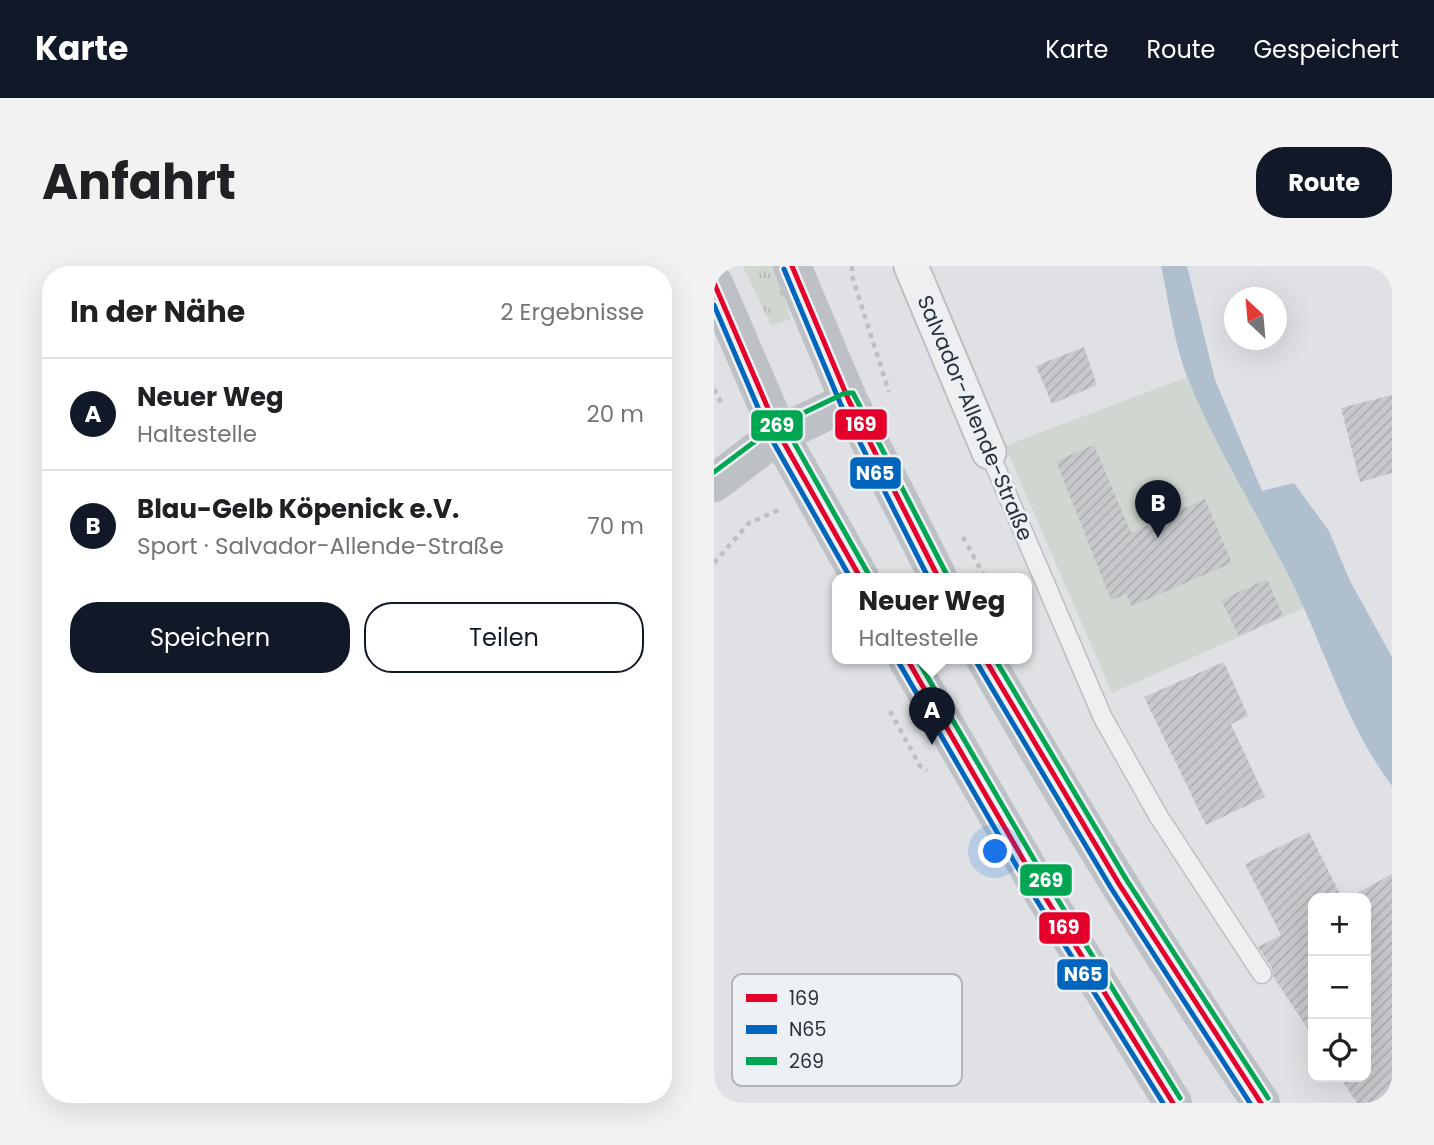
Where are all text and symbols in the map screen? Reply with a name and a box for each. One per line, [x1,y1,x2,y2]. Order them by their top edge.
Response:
text: Karte [35,25,128,72]
text: Karte [1045,33,1108,66]
text: Route [1146,33,1215,66]
text: Gespeichert [1253,33,1399,66]
button: Route [1256,147,1392,218]
text: Anfahrt [42,148,236,216]
north arrow [1224,287,1287,350]
text: In der Nähe [70,290,245,333]
street label: Salvador-Allende-Straße [911,291,1040,545]
text: 2 Ergebnisse [500,296,644,328]
text: Neuer Weg [137,379,284,415]
text: A [85,398,101,430]
text: 20 m [586,398,644,430]
line badge: 169 [834,408,888,441]
line badge: 269 [750,409,804,442]
text: 169 [846,411,876,438]
text: 269 [760,412,794,439]
text: Haltestelle [137,418,257,450]
line badge: N65 [849,456,902,490]
text: N65 [856,460,894,487]
pin: B [1135,480,1181,538]
text: Blau-Gelb Köpenick e.V. [137,491,459,527]
text: B [85,510,101,542]
text: 70 m [587,510,644,542]
text: Sport · Salvador-Allende-Straße [137,530,504,562]
popup [832,573,1032,664]
text: Neuer Weg [859,583,1005,619]
button: Speichern [70,602,350,673]
button: Teilen [364,602,644,673]
text: Haltestelle [859,622,979,654]
pin: A [909,687,955,745]
your location [978,834,1012,868]
line badge: 269 [1019,863,1073,897]
text: 269 [1029,867,1063,894]
map controls [1308,893,1371,1082]
button: + [1308,893,1371,956]
line badge: 169 [1038,911,1091,945]
text: 169 [1049,914,1079,941]
button: − [1308,956,1371,1019]
line badge: N65 [1056,958,1109,991]
text: N65 [1064,961,1102,988]
legend [732,974,962,1086]
text: 169 [789,985,819,1012]
text: N65 [789,1016,826,1043]
button: locate [1308,1019,1371,1082]
text: 269 [789,1048,824,1075]

